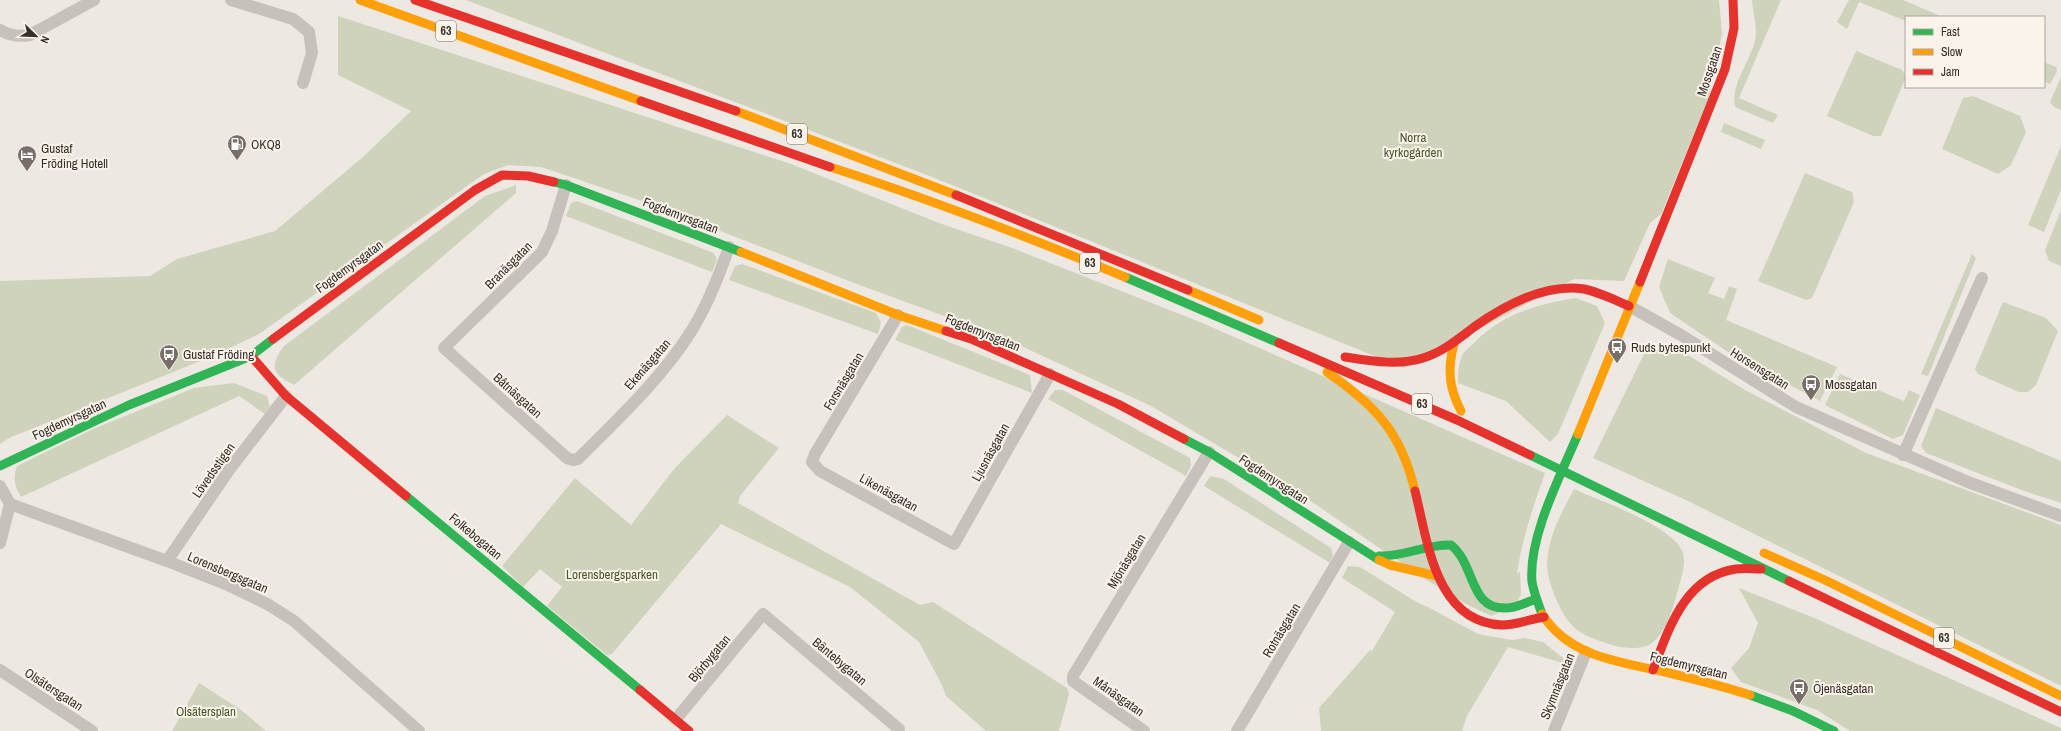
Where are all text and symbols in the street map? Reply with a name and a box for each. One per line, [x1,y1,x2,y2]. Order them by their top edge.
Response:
north arrow [16,16,56,56]
legend [1905,16,2045,88]
road number: 63 [436,21,456,41]
text: Fast [1941,24,1960,40]
text: N [37,34,53,46]
street label: Mossgatan [1693,44,1726,99]
text: Slow [1941,44,1963,60]
text: Jam [1941,64,1960,80]
road number: 63 [787,124,807,144]
park label: Norra kyrkogården [1384,129,1442,161]
fuel station icon: OKQ8 [226,133,248,161]
place label: OKQ8 [251,136,281,153]
place label: Gustaf Fröding Hotell [41,140,108,172]
hotel icon: Gustaf Fröding Hotell [16,144,38,172]
street label: Fogdemyrsgatan [641,193,721,238]
street label: Fogdemyrsgatan [312,236,386,297]
street label: Branäsgatan [481,238,536,293]
road number: 63 [1080,253,1100,273]
street label: Fogdemyrsgatan [943,310,1023,355]
street label: Ekenäsgatan [621,335,674,393]
bus stop icon: Ruds bytespunkt [1606,336,1628,364]
place label: Ruds bytespunkt [1631,339,1710,356]
bus stop icon: Gustaf Fröding [158,343,180,371]
street label: Horsensgatan [1727,344,1792,393]
place label: Gustaf Fröding [183,346,254,363]
street label: Forsnäsgatan [819,349,867,413]
street label: Båtnäsgatan [490,369,546,422]
bus stop icon: Mossgatan [1800,373,1822,401]
place label: Mossgatan [1825,376,1877,393]
road number: 63 [1412,394,1432,414]
street label: Fogdemyrsgatan [30,395,109,444]
street label: Ljusnäsgatan [968,420,1013,484]
street label: Lövedsstigen [188,439,239,501]
street label: Fogdemyrsgatan [1236,451,1312,508]
street label: Likenäsgatan [857,469,921,515]
street label: Folkebogatan [446,509,506,564]
street label: Mjönäsgatan [1103,531,1149,592]
street label: Lorensbergsgatan [185,548,271,597]
park label: Lorensbergsparken [566,566,658,583]
street label: Rotnäsgatan [1259,600,1304,661]
road number: 63 [1934,628,1954,648]
street label: Björbygatan [685,631,734,686]
street label: Bäntebygatan [809,634,870,689]
street label: Fogdemyrsgatan [1648,648,1730,683]
street label: Skymnäsgatan [1536,650,1579,722]
street label: Olsätersgatan [21,664,86,715]
street label: Månäsgatan [1090,673,1148,720]
bus stop icon: Öjenäsgatan [1788,677,1810,705]
place label: Öjenäsgatan [1813,680,1874,697]
park label: Olsätersplan [176,703,236,720]

